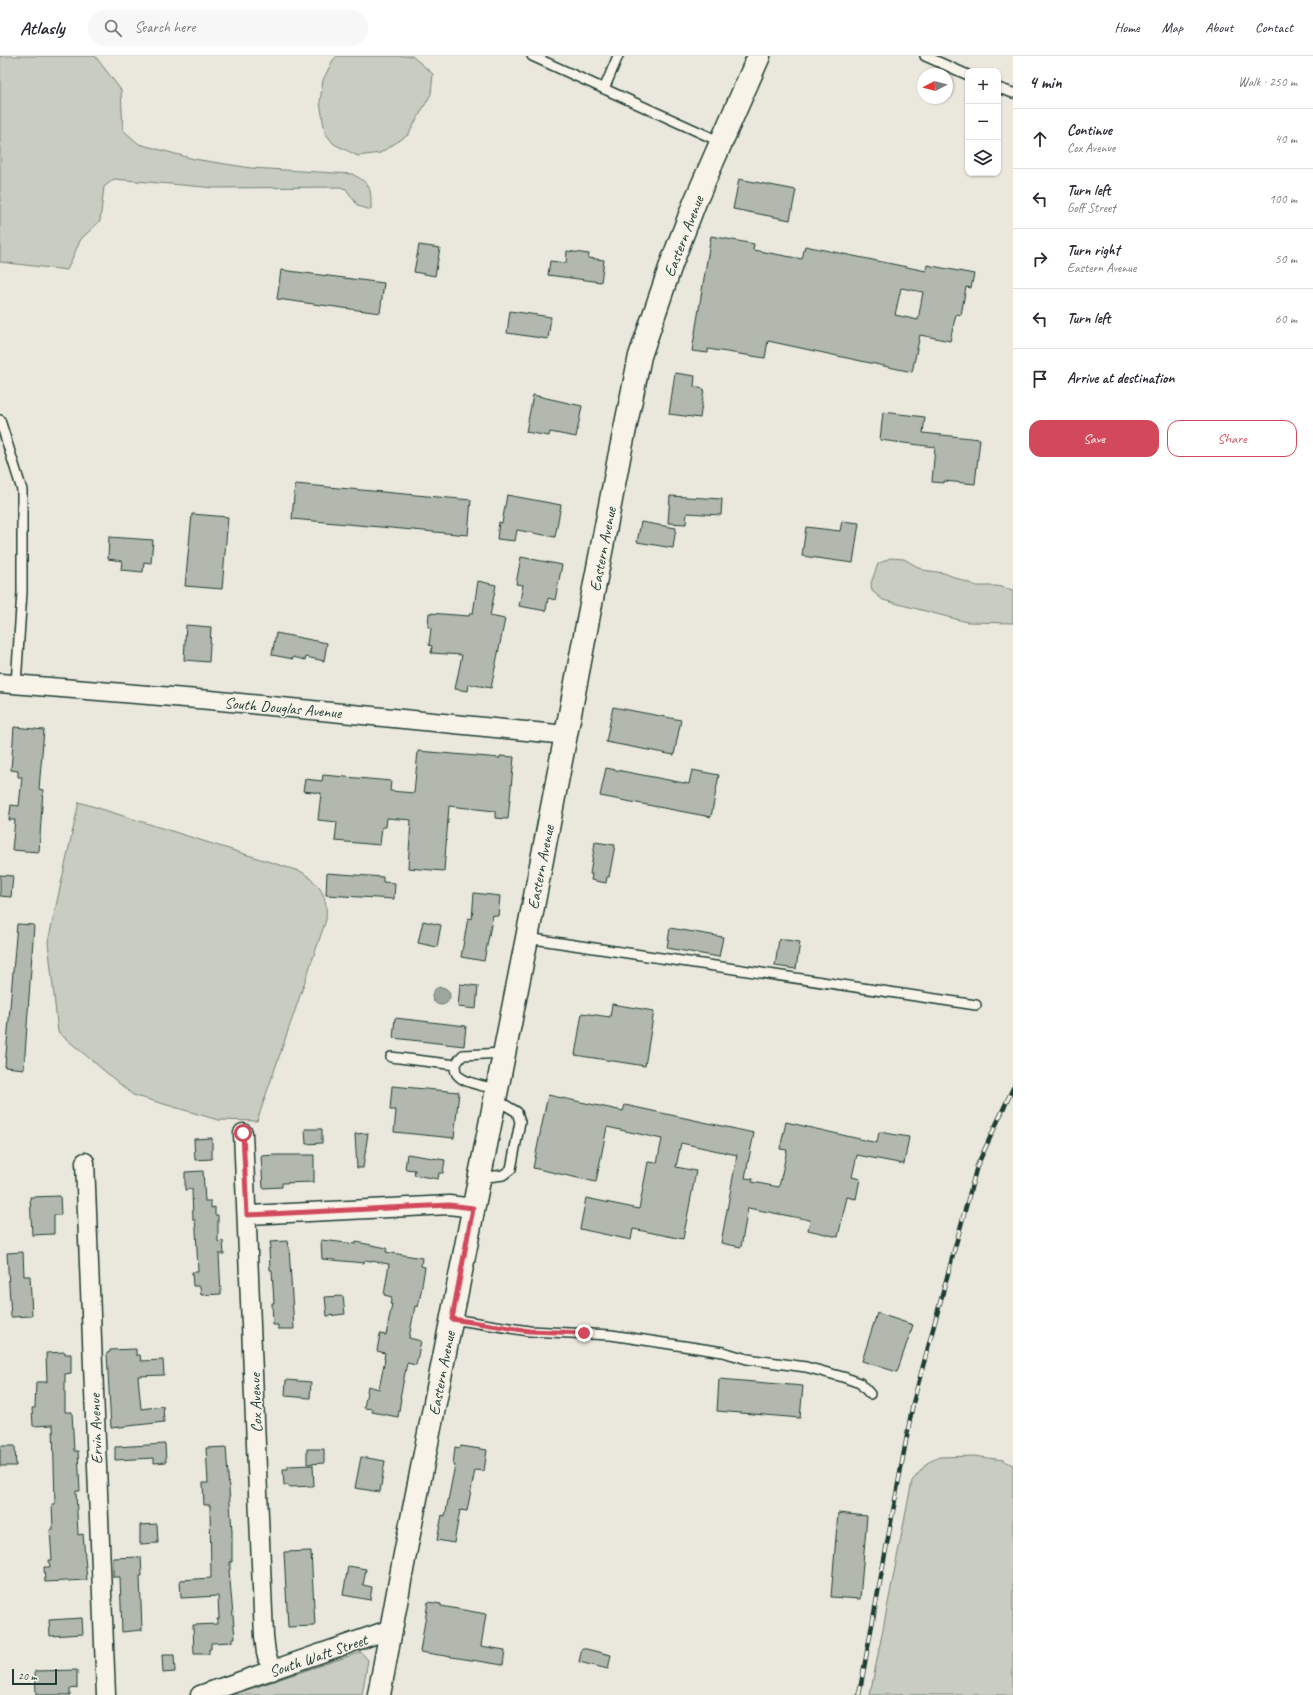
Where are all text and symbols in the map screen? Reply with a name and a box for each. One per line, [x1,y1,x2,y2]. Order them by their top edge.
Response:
search box [88,10,368,46]
text: Atlasly [20,16,64,40]
icon: search [102,17,124,39]
text: Search here [134,18,195,37]
text: Home [1114,19,1140,36]
text: Map [1162,19,1183,36]
text: About [1205,19,1233,36]
text: Contact [1255,19,1293,36]
north arrow [917,68,953,104]
map controls [965,68,1001,176]
button: + [965,68,1001,104]
text: 4 min [1029,72,1062,93]
text: Walk · 250 m [1238,74,1297,90]
button: − [965,104,1001,140]
text: Continue [1067,121,1112,140]
icon: ahead [1029,128,1051,150]
text: 40 m [1275,131,1297,147]
button: layers [965,140,1001,176]
text: Cox Avenue [1067,140,1115,156]
text: Turn left [1067,181,1110,200]
icon: left [1029,188,1051,210]
street label: Eastern Avenue [659,191,709,280]
text: 100 m [1269,191,1297,207]
text: Goff Street [1067,200,1116,216]
text: Turn right [1067,241,1120,260]
icon: right [1029,248,1051,270]
text: 50 m [1275,251,1297,267]
text: Eastern Avenue [1067,260,1136,276]
icon: left [1029,308,1051,330]
text: Turn left [1067,309,1110,328]
text: 60 m [1275,311,1297,327]
icon: arrive [1029,368,1051,390]
text: Arrive at destination [1067,369,1174,388]
button: Save [1029,420,1159,457]
button: Share [1167,420,1297,457]
street label: Eastern Avenue [585,504,621,593]
street label: South Douglas Avenue [224,693,344,723]
street label: Eastern Avenue [523,822,559,911]
route start [234,1124,252,1142]
route end [575,1324,593,1342]
street label: Eastern Avenue [424,1328,460,1417]
street label: Cox Avenue [245,1371,267,1433]
street label: Ervin Avenue [85,1392,107,1465]
street label: South Watt Street [267,1629,372,1682]
scale bar [12,1667,57,1686]
text: 20 m [18,1669,37,1683]

